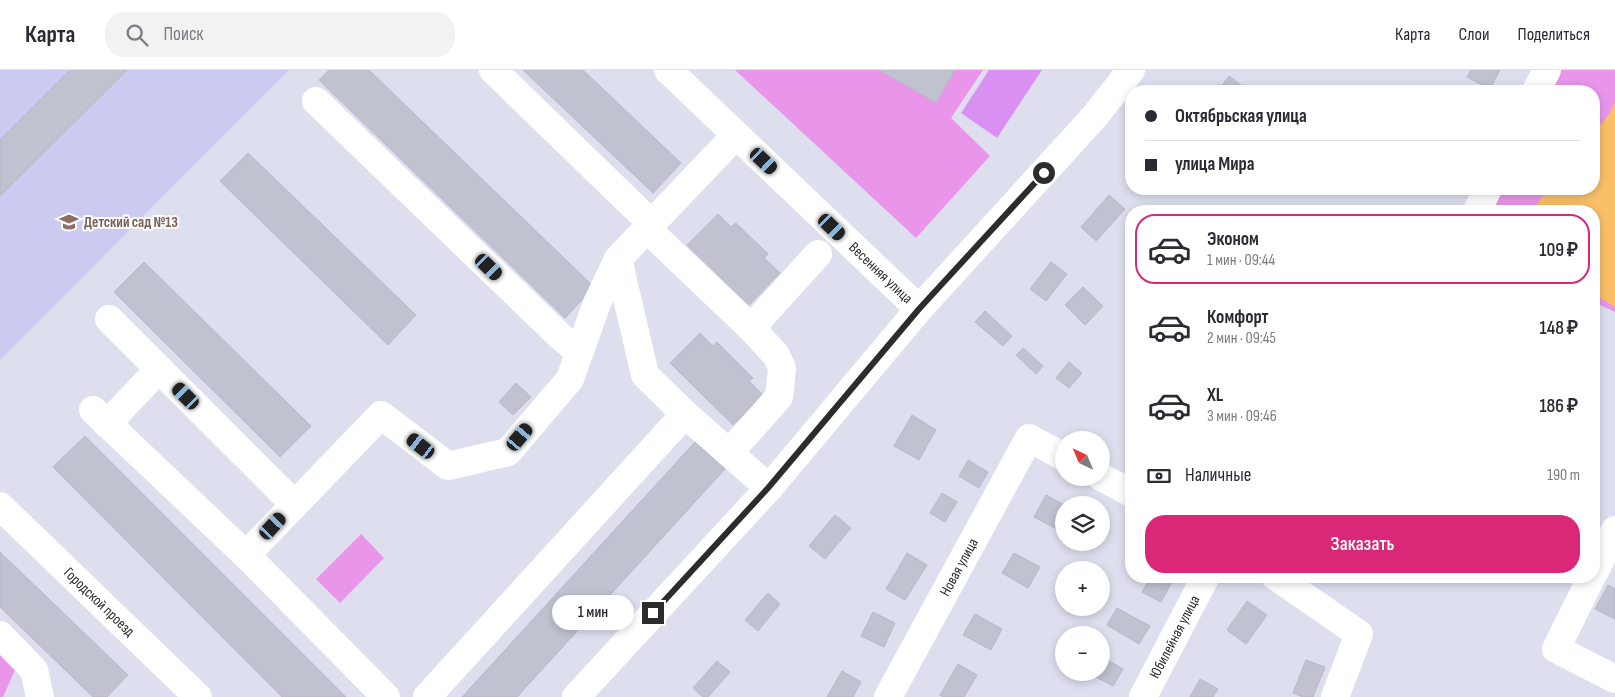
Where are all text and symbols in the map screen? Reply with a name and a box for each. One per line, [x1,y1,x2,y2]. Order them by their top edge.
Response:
search box [105,12,455,57]
text: Карта [25,20,75,49]
icon: search [123,21,151,49]
text: Поиск [163,23,204,46]
text: Карта [1395,24,1431,45]
text: Слои [1459,24,1490,45]
text: Поделиться [1518,24,1590,45]
text: Октябрьская улица [1175,105,1307,128]
car [747,145,780,177]
text: улица Мира [1175,153,1255,176]
route start [1033,162,1055,184]
school or university icon: Детский сад №13 [58,211,80,233]
car [815,211,848,243]
place label: Детский сад №13 [84,213,178,232]
icon: car [1147,227,1192,272]
text: Эконом [1207,228,1259,251]
street label: Весенняя улица [845,238,917,308]
text: 109 ₽ [1539,239,1578,262]
car [472,251,505,283]
text: 1 мин · 09:44 [1207,251,1275,270]
icon: car [1147,305,1192,350]
text: Комфорт [1207,306,1269,329]
text: 148 ₽ [1540,317,1578,340]
text: 2 мин · 09:45 [1207,329,1276,348]
car [170,380,201,412]
icon: car [1147,383,1192,428]
text: XL [1207,384,1223,407]
text: 186 ₽ [1539,395,1578,418]
text: 3 мин · 09:46 [1207,407,1277,426]
car [504,421,535,453]
car [404,431,437,461]
north arrow [1055,431,1110,486]
map controls [1055,431,1110,681]
icon: cash [1145,462,1173,490]
text: Наличные [1185,464,1251,487]
text: 190 m [1547,466,1580,485]
button: layers [1055,496,1110,551]
car [257,510,288,542]
button: Заказать [1145,515,1580,573]
street label: Новая улица [935,534,982,599]
button: + [1055,561,1110,616]
street label: Городской проезд [60,563,139,641]
street label: Юбилейная улица [1145,592,1204,681]
callout: 1 мин [553,596,636,630]
route end [642,602,664,624]
text: 1 мин [578,603,608,622]
button: − [1055,626,1110,681]

